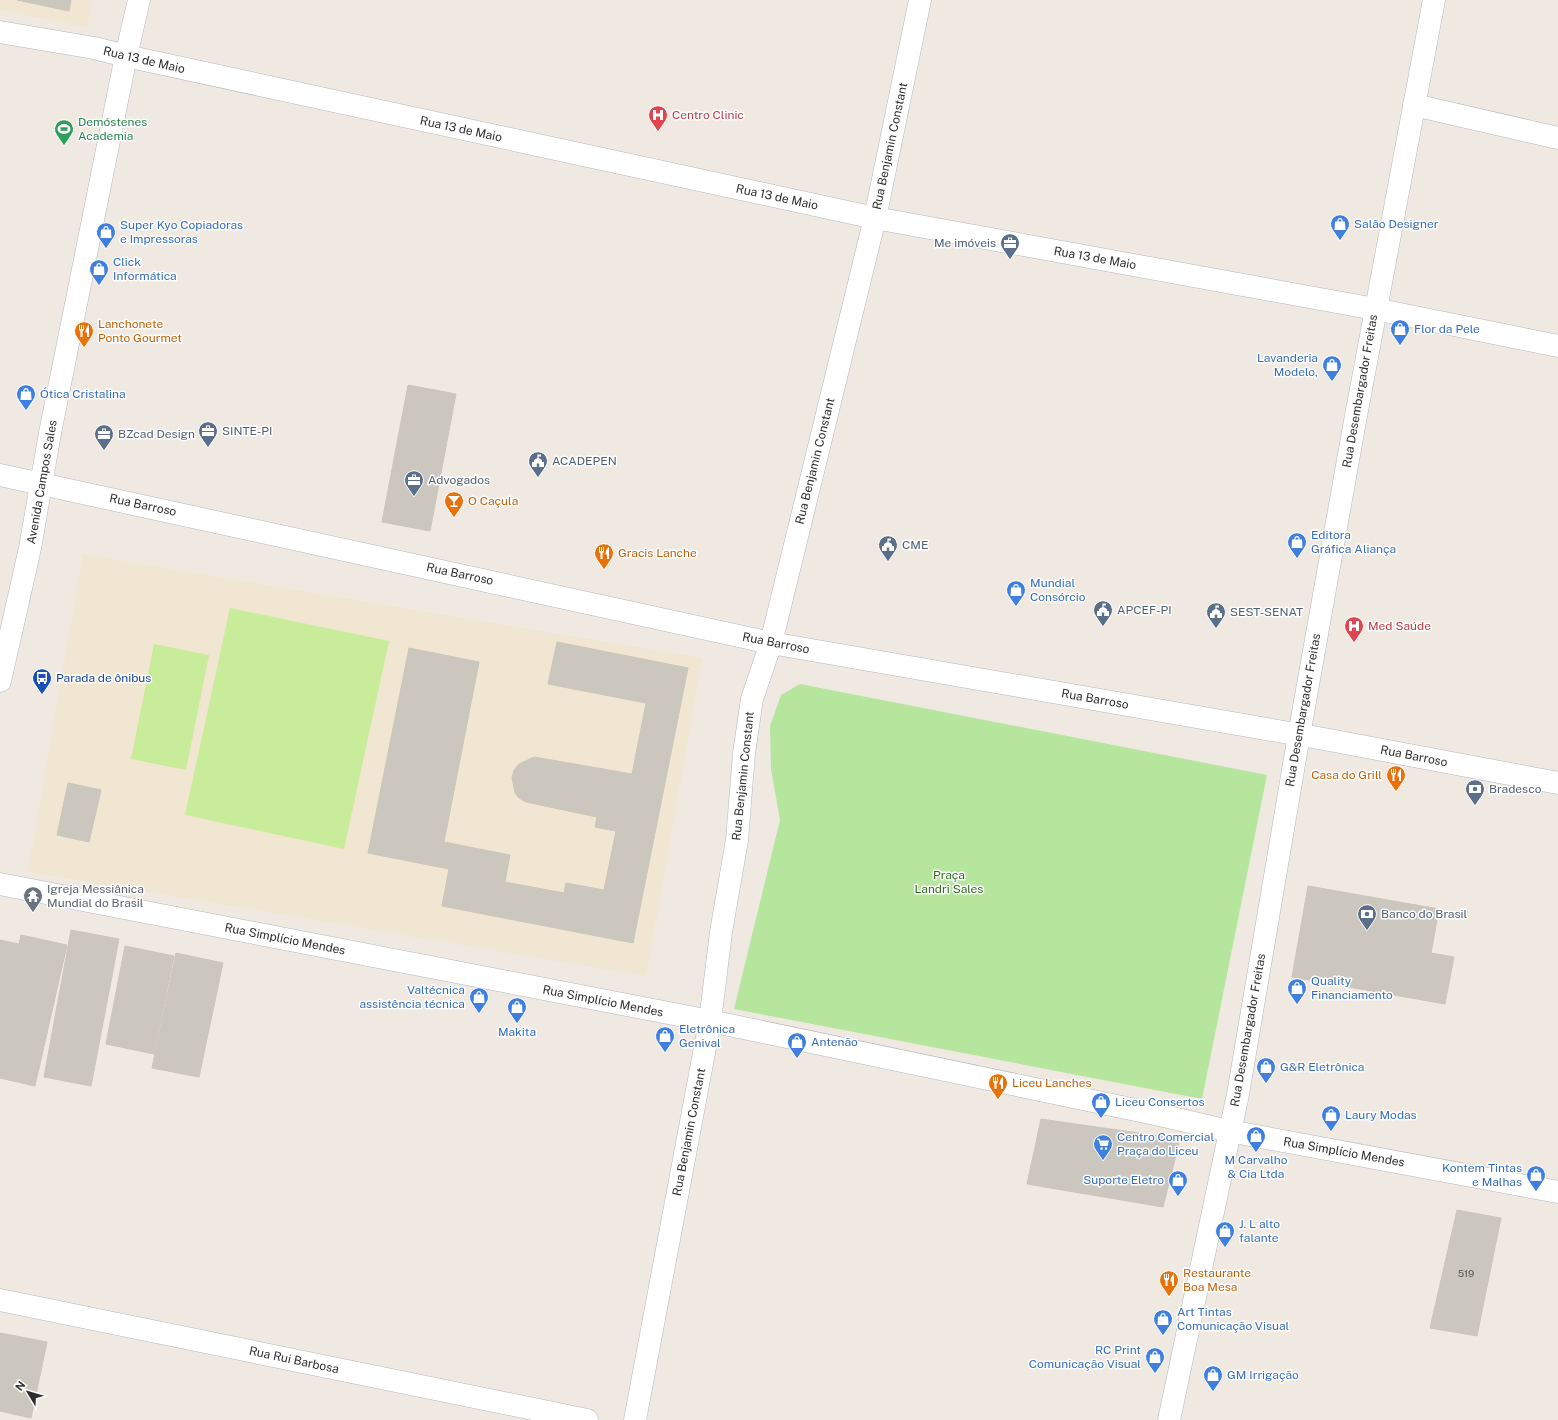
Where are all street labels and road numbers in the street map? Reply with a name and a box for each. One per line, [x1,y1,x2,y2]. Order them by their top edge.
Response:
street label: Rua 13 de Maio [102,44,186,76]
street label: Rua Benjamin Constant [870,81,910,211]
street label: Rua 13 de Maio [419,113,504,145]
street label: Rua 13 de Maio [735,181,820,213]
street label: Rua 13 de Maio [1053,244,1138,272]
street label: Rua Desembargador Freitas [1340,313,1380,469]
street label: Rua Benjamin Constant [793,396,838,526]
street label: Avenida Campos Sales [24,419,60,545]
street label: Rua Barroso [108,491,178,519]
street label: Rua Barroso [425,560,495,588]
street label: Rua Barroso [741,630,811,656]
street label: Rua Desembargador Freitas [1283,632,1323,788]
street label: Rua Barroso [1060,686,1130,712]
street label: Rua Benjamin Constant [729,710,757,841]
street label: Rua Barroso [1379,743,1449,769]
street label: Rua Simplício Mendes [223,920,347,958]
street label: Rua Desembargador Freitas [1228,952,1268,1108]
street label: Rua Simplício Mendes [541,982,665,1020]
street label: Rua Benjamin Constant [670,1067,708,1197]
street label: Rua Simplício Mendes [1282,1134,1406,1170]
street label: Rua Rui Barbosa [248,1344,340,1376]

